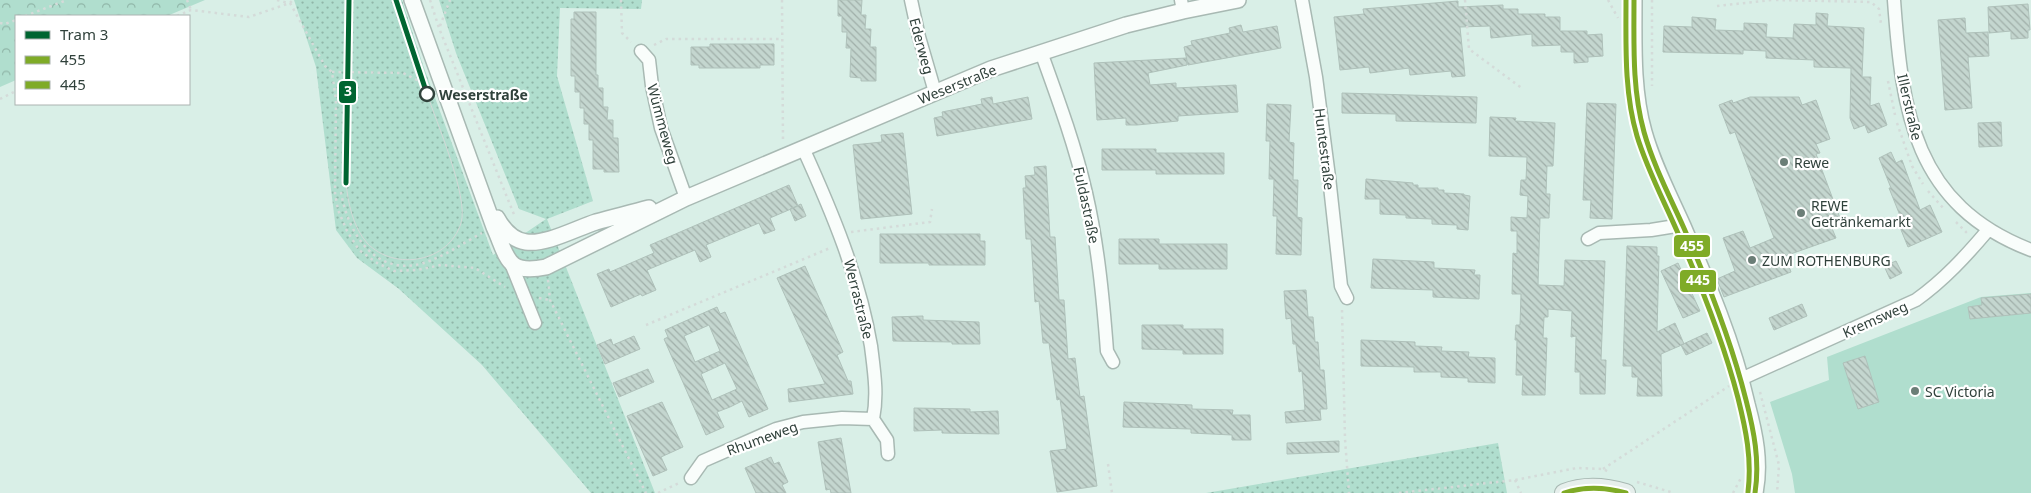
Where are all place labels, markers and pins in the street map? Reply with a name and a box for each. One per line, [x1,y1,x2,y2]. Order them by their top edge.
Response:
place label: Weserstraße [439,85,528,104]
marker: Weserstraße [419,86,435,102]
place label: Rewe [1794,153,1829,172]
marker: Rewe [1778,156,1790,168]
place label: REWE Getränkemarkt [1811,196,1911,231]
marker: REWE Getränkemarkt [1795,207,1807,219]
place label: ZUM ROTHENBURG [1762,251,1891,270]
marker: ZUM ROTHENBURG [1746,254,1758,266]
place label: SC Victoria [1925,382,1995,401]
marker: SC Victoria [1909,385,1921,397]

